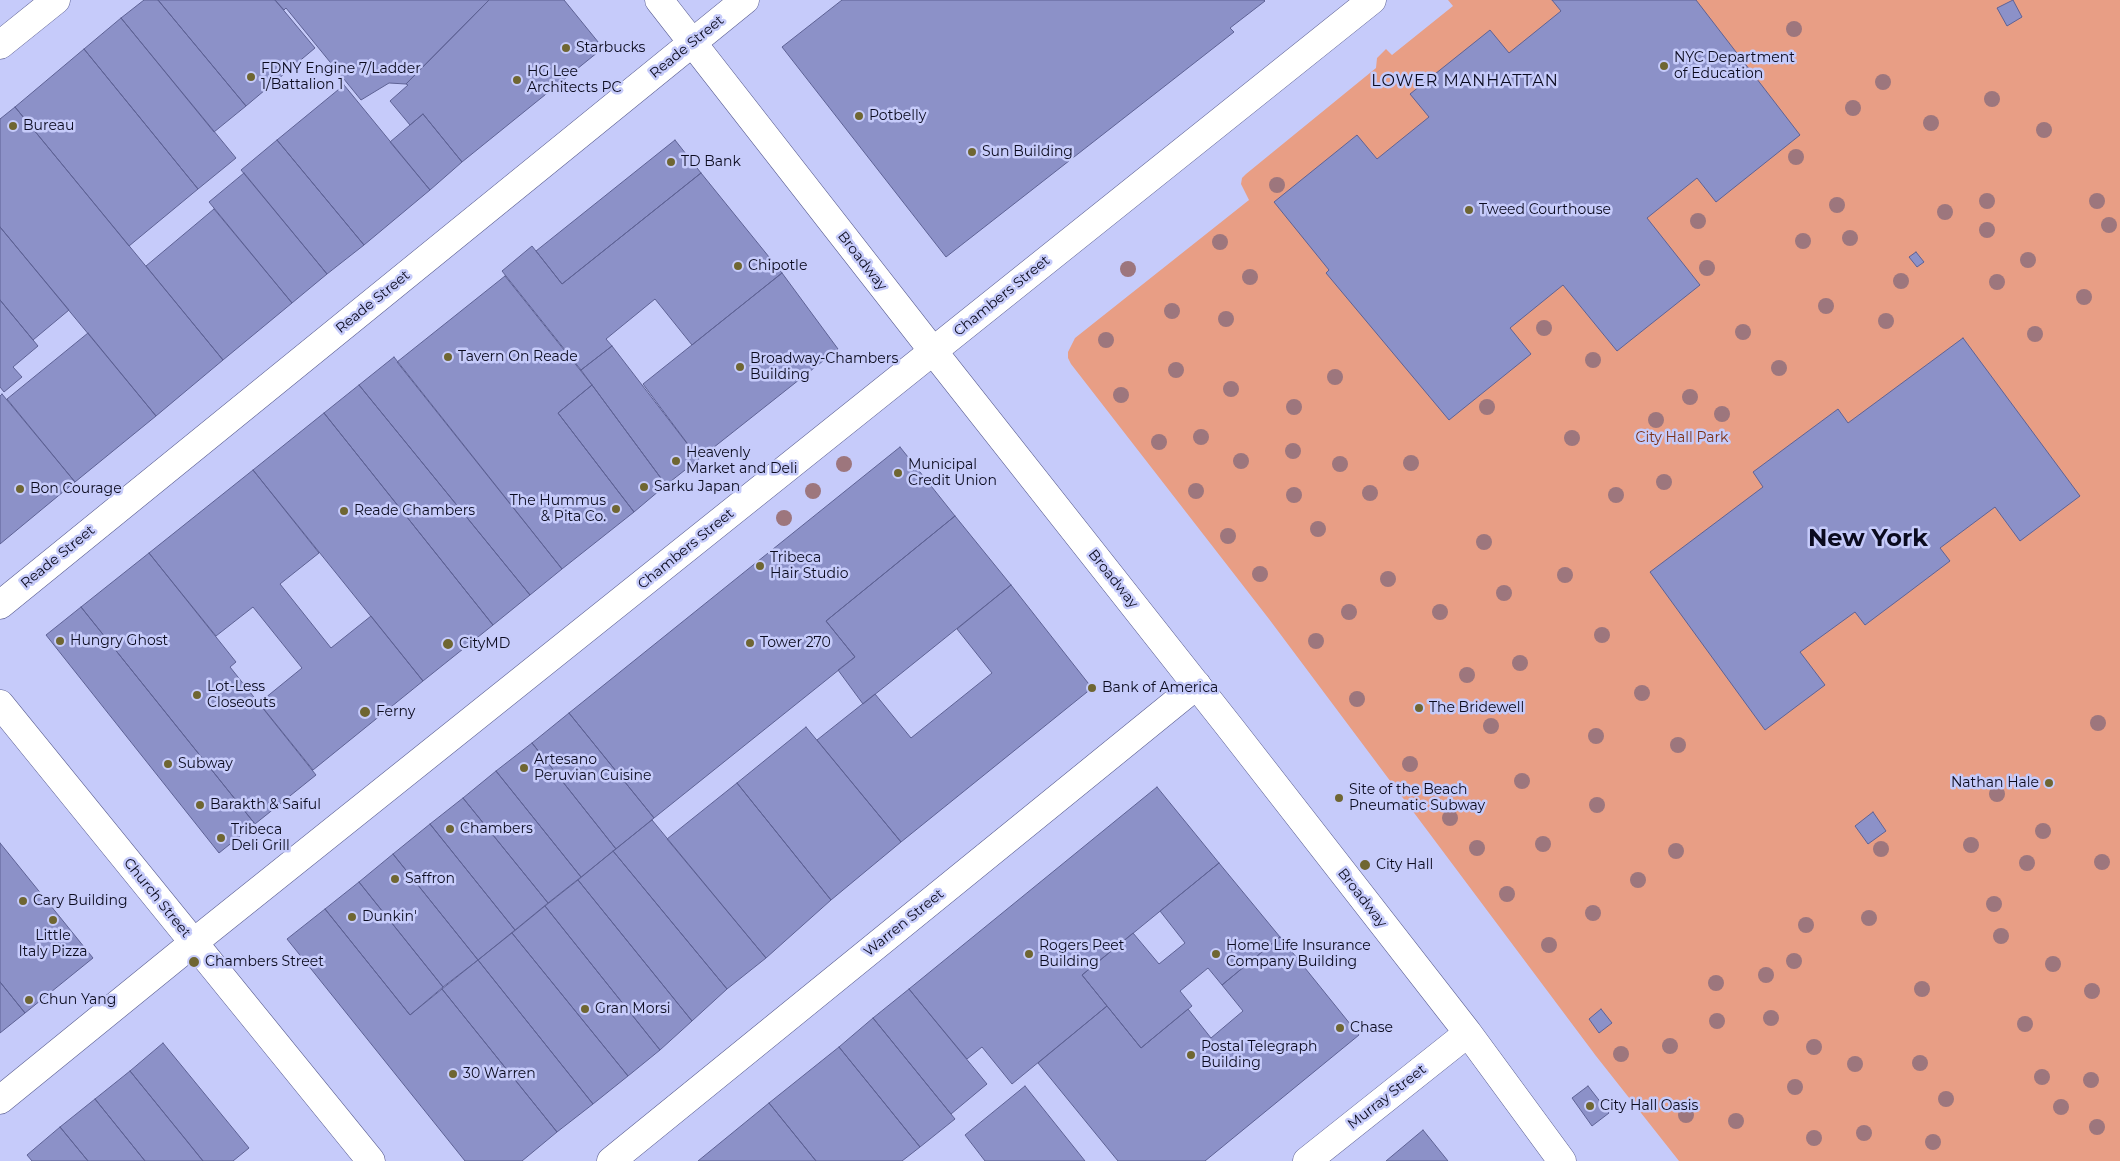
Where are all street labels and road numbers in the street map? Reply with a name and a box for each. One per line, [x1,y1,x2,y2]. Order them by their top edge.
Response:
street label: Reade Street [647,12,727,82]
street label: Broadway [834,228,890,294]
street label: Chambers Street [951,252,1053,340]
street label: Reade Street [333,267,413,337]
street label: Chambers Street [635,505,737,593]
street label: Reade Street [18,522,98,592]
street label: Broadway [1084,546,1142,612]
street label: Church Street [120,855,194,941]
street label: Broadway [1334,865,1390,931]
street label: Warren Street [861,886,947,960]
street label: Murray Street [1344,1061,1430,1133]

